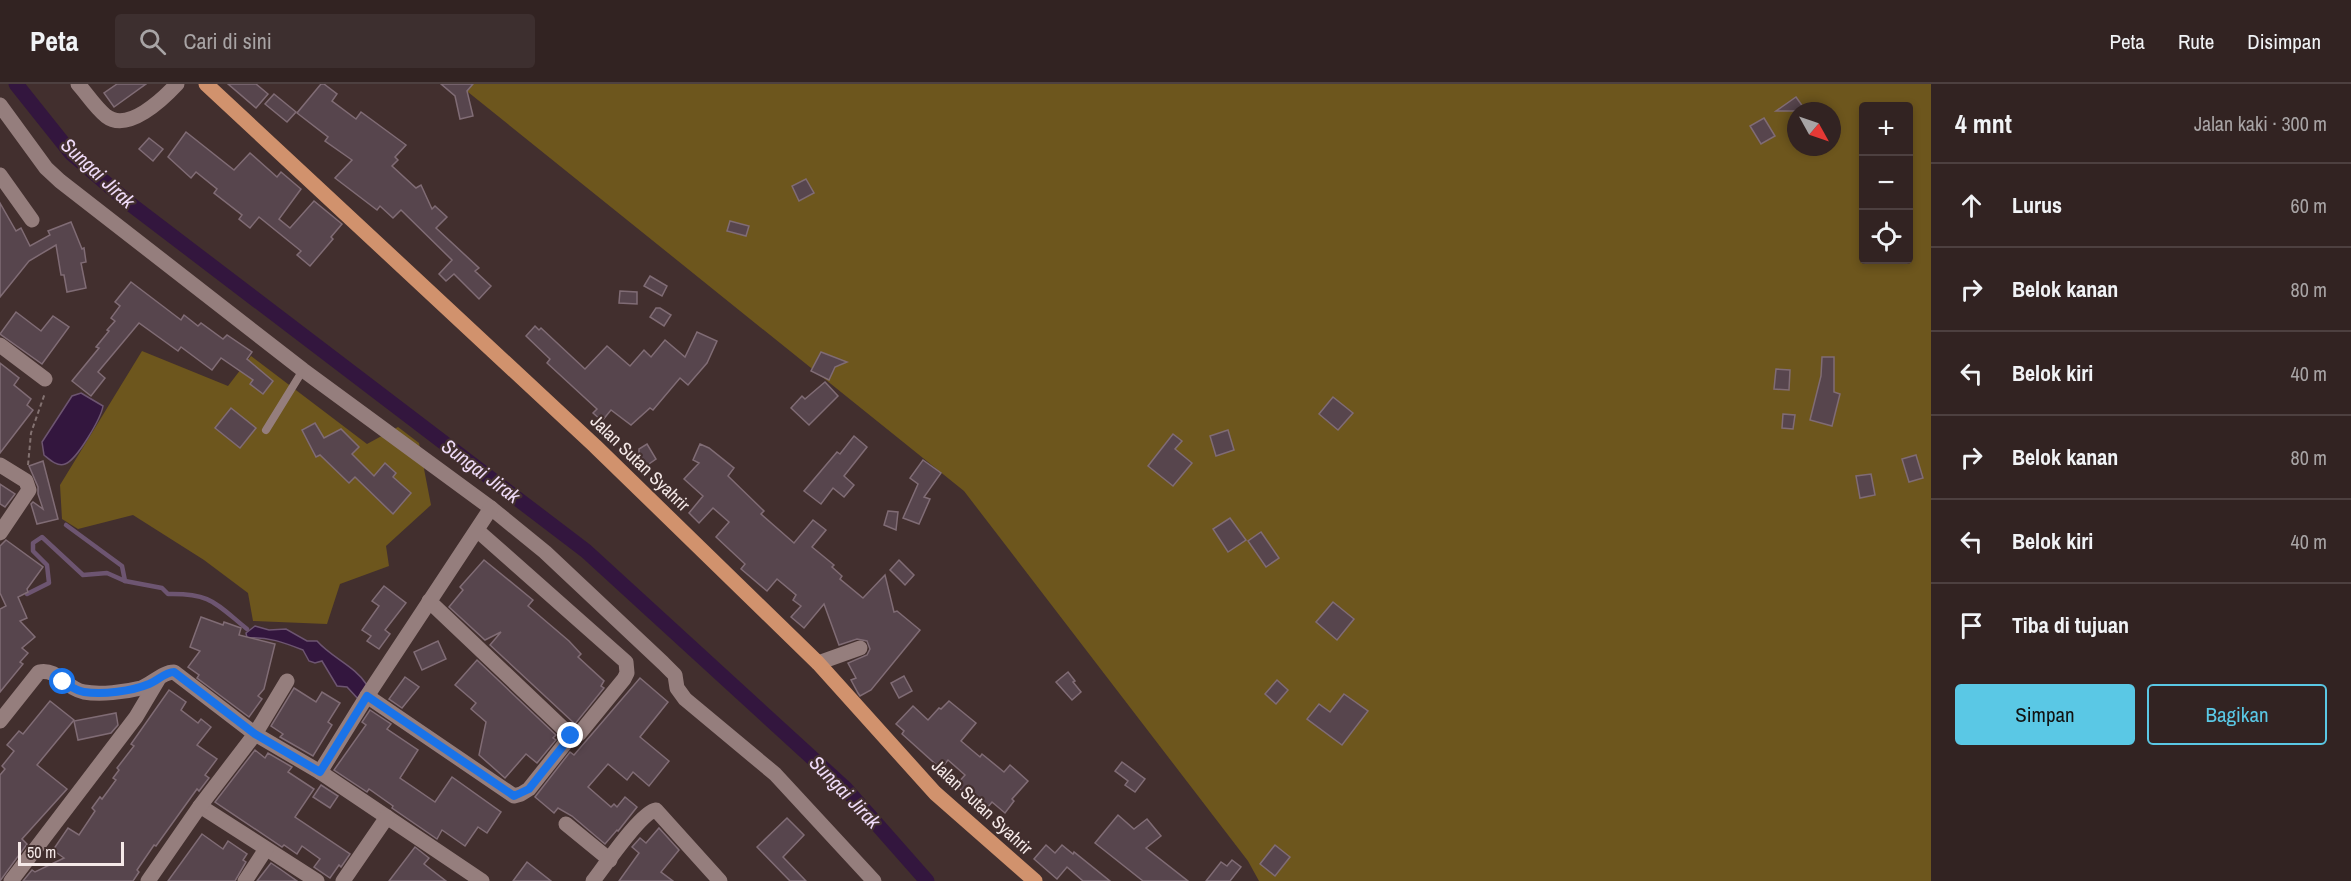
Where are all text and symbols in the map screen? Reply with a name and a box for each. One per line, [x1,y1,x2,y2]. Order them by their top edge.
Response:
search box [115,14,535,68]
text: Peta [30,22,79,60]
icon: search [136,25,169,58]
text: Cari di sini [184,26,272,56]
text: Peta [2109,27,2145,56]
text: Rute [2178,27,2214,56]
text: Disimpan [2247,27,2321,56]
north arrow [1787,102,1841,156]
map controls [1859,102,1913,264]
button: + [1859,102,1913,156]
text: 4 mnt [1955,106,2012,141]
text: Jalan kaki · 300 m [2194,110,2327,137]
water label: Sungai Jirak [55,131,142,214]
button: − [1859,156,1913,210]
icon: ahead [1955,189,1988,222]
text: Lurus [2012,190,2062,220]
text: 60 m [2291,192,2327,219]
button: locate [1859,210,1913,264]
icon: right [1955,273,1988,306]
text: Belok kanan [2012,274,2118,304]
text: 80 m [2291,276,2327,303]
icon: left [1955,357,1988,390]
text: Belok kiri [2012,358,2093,388]
text: 40 m [2291,360,2327,387]
street label: Jalan Sutan Syahrir [585,409,696,517]
water label: Sungai Jirak [436,432,527,510]
icon: right [1955,441,1988,474]
text: Belok kanan [2012,442,2118,472]
text: 80 m [2291,444,2327,471]
icon: left [1955,525,1988,558]
text: Belok kiri [2012,526,2093,556]
text: 40 m [2291,528,2327,555]
icon: arrive [1955,609,1988,642]
text: Tiba di tujuan [2012,610,2129,640]
route start [49,668,75,694]
button: Simpan [1955,684,2135,745]
button: Bagikan [2147,684,2327,745]
route end [557,722,583,748]
water label: Sungai Jirak [804,749,888,835]
street label: Jalan Sutan Syahrir [926,753,1038,860]
scale bar [18,839,124,866]
text: 50 m [27,841,56,863]

